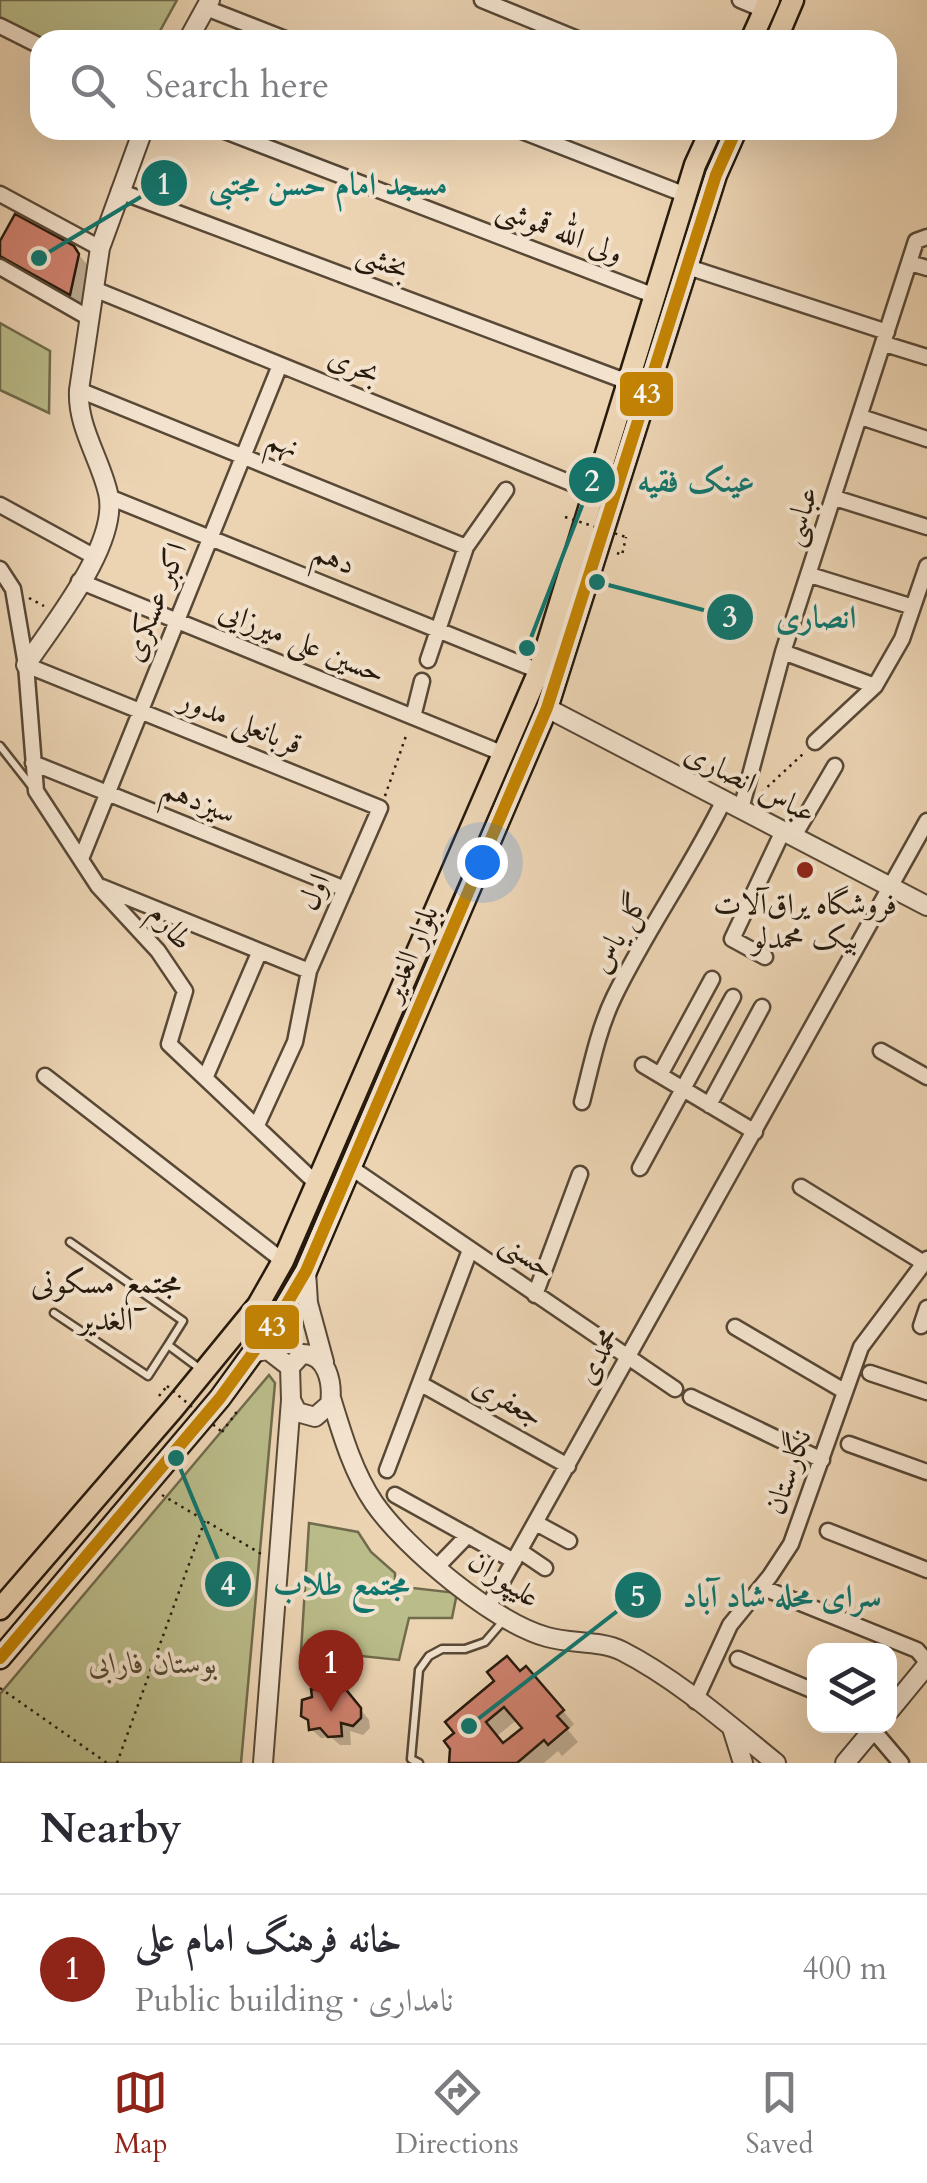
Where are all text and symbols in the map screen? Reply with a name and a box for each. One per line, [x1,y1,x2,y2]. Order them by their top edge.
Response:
search box [30,30,897,140]
icon: search [65,58,120,113]
text: Search here [145,59,329,111]
callout: مسجد امام حسن مجتبی [139,152,468,214]
text: مسجد امام حسن مجتبی [208,163,448,212]
text: 1 [156,164,172,205]
street label: ولی الله قموشی [491,185,630,274]
street label: بخشی [351,232,415,290]
street label: بحری [322,336,386,394]
line badge: 43 [618,370,675,418]
text: 43 [633,375,661,413]
street label: نهم [258,418,305,474]
callout: عینک فقیه [567,449,774,511]
text: عینک فقیه [637,460,755,504]
text: 2 [584,461,600,502]
street label: عباسی [771,481,829,551]
street label: دهم [304,531,361,592]
street label: اکبر عسکری [113,536,197,668]
callout: انصاری [705,586,876,648]
street label: حسین علی میرزایی [212,590,391,695]
text: انصاری [776,596,856,640]
text: 3 [722,597,738,638]
street label: قربانعلی مدور [171,678,308,766]
street label: عباس انصاری [677,733,823,833]
street label: سیزدهم [153,768,242,841]
your location [457,837,508,888]
marker: فروشگاه یراق‌آلات بیک محمدلو [794,859,816,881]
street label: اول [288,867,340,917]
place label: فروشگاه یراق‌آلات بیک محمدلو [713,884,897,959]
street label: گل یاس [580,885,658,981]
street label: طارم [136,895,203,962]
street label: بلوار الغدیر [370,899,449,1010]
street label: حسنی [492,1222,564,1290]
district label: مجتمع مسکونی الغدیر [31,1261,181,1342]
line badge: 43 [243,1303,301,1351]
text: 43 [258,1308,286,1346]
street label: محمدی [566,1320,630,1392]
street label: جعفری [465,1365,551,1437]
street label: نگارستان [754,1424,822,1520]
street label: علیپوران [460,1540,548,1618]
callout: مجتمع طلاب [203,1553,430,1615]
text: مجتمع طلاب [273,1563,410,1614]
callout: سرای محله شاد آباد [613,1564,902,1626]
text: 4 [220,1565,236,1606]
text: سرای محله شاد آباد [683,1575,881,1619]
text: 5 [630,1576,646,1617]
pin: 1 [298,1630,364,1712]
park label: بوستان فارابی [88,1643,218,1684]
map controls [807,1643,897,1733]
button: layers [807,1643,897,1733]
text: Nearby [40,1800,182,1857]
text: خانه فرهنگ امام علی [135,1913,402,1965]
text: 1 [64,1947,81,1991]
text: 400 m [802,1947,887,1991]
text: Public building · نامداری [135,1979,453,2023]
tab: Map [113,2065,168,2163]
tab: Directions [395,2065,519,2163]
tab: Saved [746,2065,814,2163]

